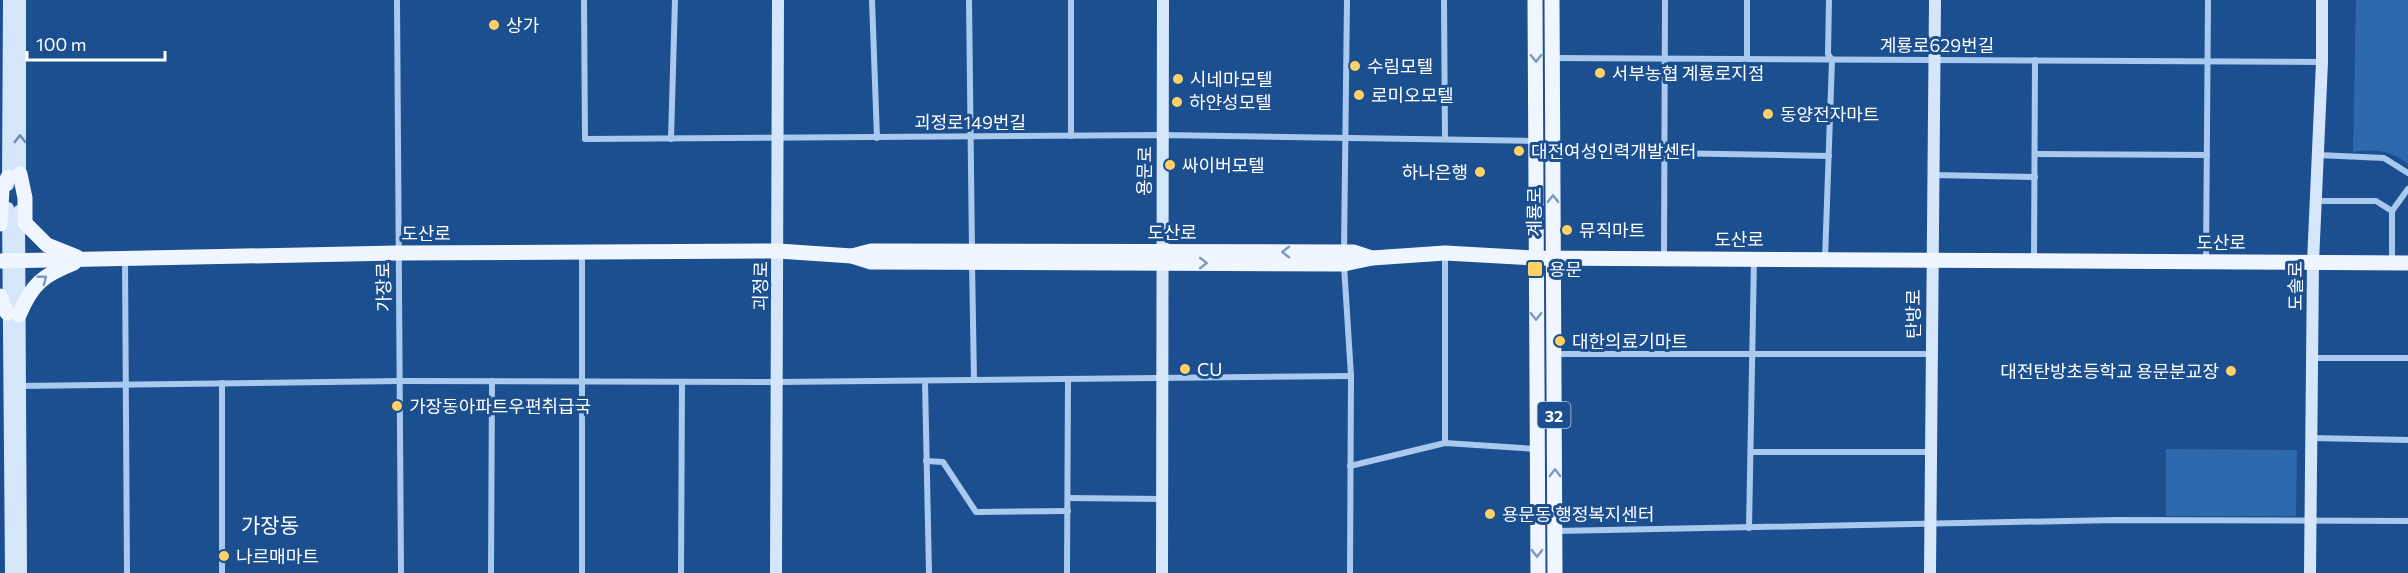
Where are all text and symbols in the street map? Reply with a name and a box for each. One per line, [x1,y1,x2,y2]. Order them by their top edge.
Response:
place label: 상가 [506,14,540,36]
marker: 상가 [487,18,501,32]
scale bar [27,24,165,62]
text: 100 m [36,33,86,55]
street label: 계룡로629번길 [1880,34,1994,56]
one-way arrow [1529,54,1542,63]
place label: 수림모텔 [1367,55,1433,77]
marker: 수림모텔 [1348,59,1362,73]
place label: 서부농협 계룡로지점 [1612,62,1765,84]
marker: 서부농협 계룡로지점 [1593,66,1607,80]
place label: 시네마모텔 [1190,68,1273,90]
marker: 시네마모텔 [1171,72,1185,86]
place label: 로미오모텔 [1371,84,1454,106]
marker: 로미오모텔 [1352,88,1366,102]
place label: 하얀성모텔 [1189,91,1272,113]
marker: 하얀성모텔 [1170,95,1184,109]
place label: 동양전자마트 [1780,103,1879,125]
marker: 동양전자마트 [1761,107,1775,121]
street label: 괴정로149번길 [914,111,1026,133]
one-way arrow [14,134,26,143]
place label: 대전여성인력개발센터 [1531,140,1697,162]
marker: 대전여성인력개발센터 [1512,144,1526,158]
street label: 용문로 [1133,146,1155,196]
place label: 싸이버모텔 [1182,154,1265,176]
marker: 싸이버모텔 [1163,158,1177,172]
place label: 하나은행 [1402,161,1468,183]
marker: 하나은행 [1473,165,1487,179]
street label: 계룡로 [1523,187,1545,237]
one-way arrow [1547,194,1559,203]
place label: 뮤직마트 [1579,219,1645,241]
street label: 도산로 [1147,221,1197,243]
street label: 도산로 [401,222,451,244]
marker: 뮤직마트 [1560,223,1574,237]
street label: 도산로 [1714,228,1764,250]
street label: 도산로 [2196,231,2246,253]
one-way arrow [1281,245,1290,258]
one-way arrow [1199,257,1208,269]
place label: 용문 [1549,258,1582,280]
marker: 용문 [1526,260,1544,278]
street label: 괴정로 [749,261,771,311]
street label: 도솔로 [2284,261,2306,311]
street label: 가장로 [372,262,394,312]
one-way arrow [36,276,47,287]
street label: 탄방로 [1902,289,1924,339]
one-way arrow [1530,312,1542,321]
place label: 대한의료기마트 [1572,330,1688,352]
marker: 대한의료기마트 [1553,334,1567,348]
place label: CU [1197,358,1222,380]
place label: 대전탄방초등학교 용문분교장 [2000,360,2219,382]
marker: CU [1178,362,1192,376]
marker: 대전탄방초등학교 용문분교장 [2224,364,2238,378]
place label: 가장동아파트우편취급국 [409,395,591,417]
marker: 가장동아파트우편취급국 [390,399,404,413]
road number: 32 [1538,402,1570,428]
one-way arrow [1549,468,1561,477]
place label: 용문동 행정복지센터 [1502,503,1655,525]
marker: 용문동 행정복지센터 [1483,507,1497,521]
district label: 가장동 [241,512,299,537]
place label: 나르매마트 [236,545,319,567]
marker: 나르매마트 [217,549,231,563]
one-way arrow [1531,549,1544,558]

